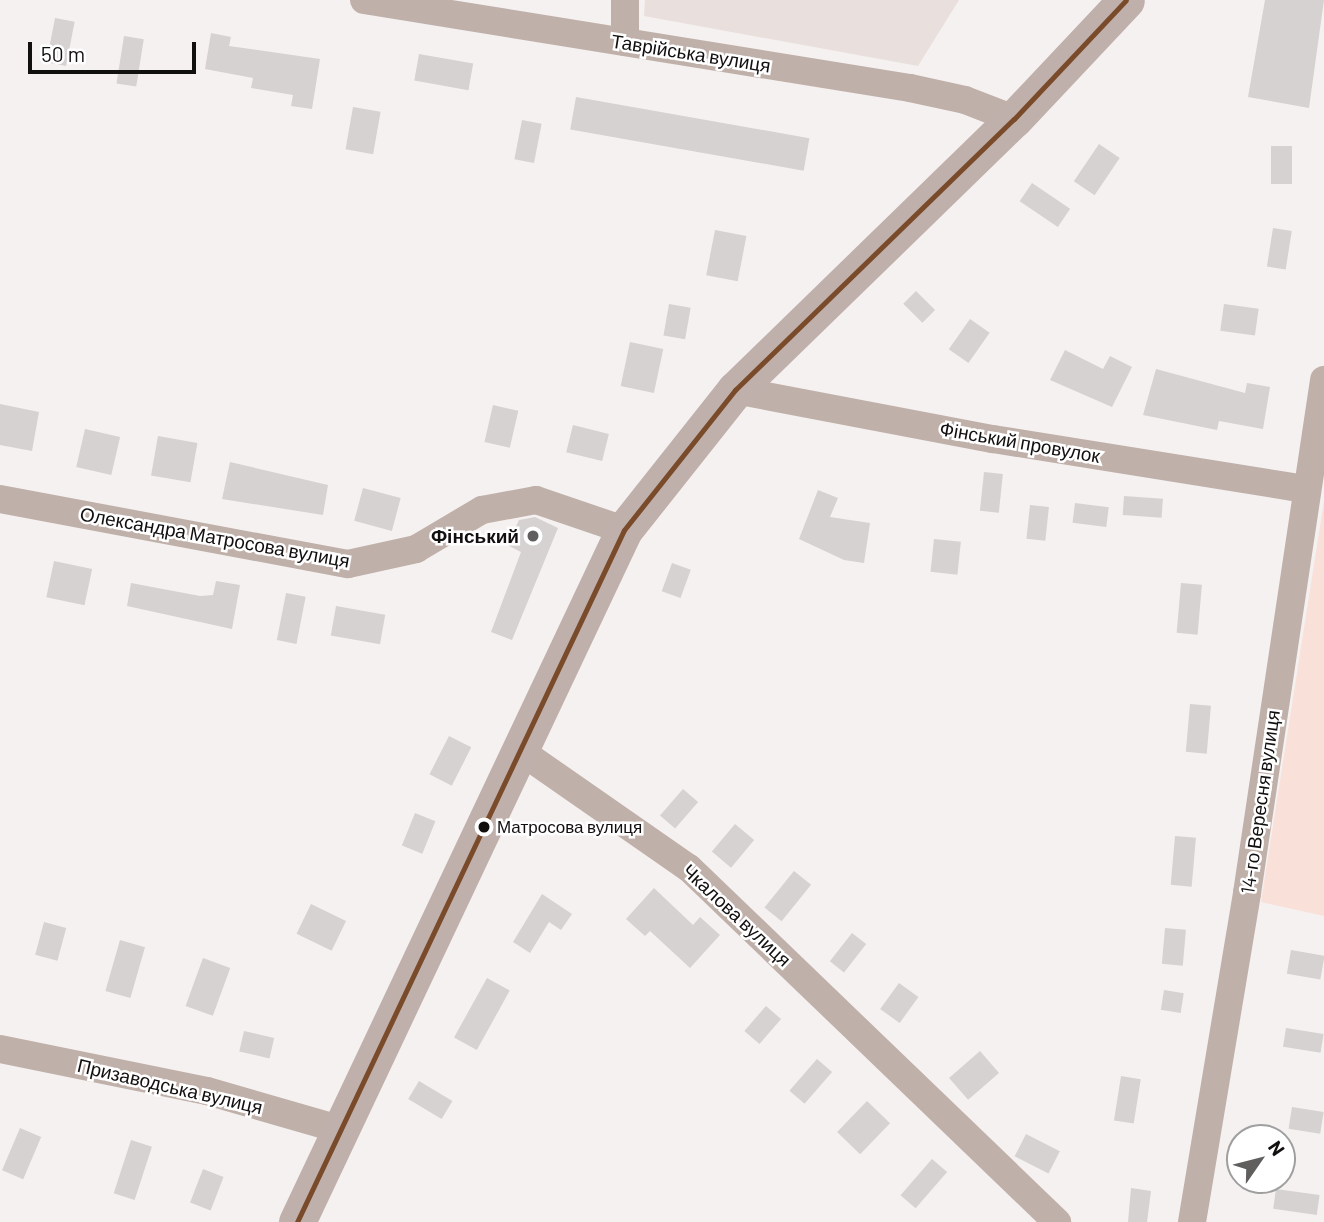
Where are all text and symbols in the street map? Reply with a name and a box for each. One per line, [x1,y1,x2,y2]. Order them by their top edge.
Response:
scale bar [32,28,200,72]
street label: Таврійська вулиця [610,29,772,77]
text: 50 m [41,41,85,66]
street label: Фінський провулок [938,417,1102,467]
street label: Олександра Матросова вулиця [78,502,352,572]
place label: Фінський [431,525,519,547]
marker: Фінський [525,528,541,544]
street label: 14-го Вересня вулиця [1236,709,1284,895]
place label: Матросова вулиця [497,817,642,837]
marker: Матросова вулиця [477,820,491,834]
street label: Чкалова вулиця [678,859,796,971]
street label: Призаводська вулиця [75,1054,265,1118]
north arrow [1226,1124,1296,1194]
text: N [1264,1136,1290,1160]

